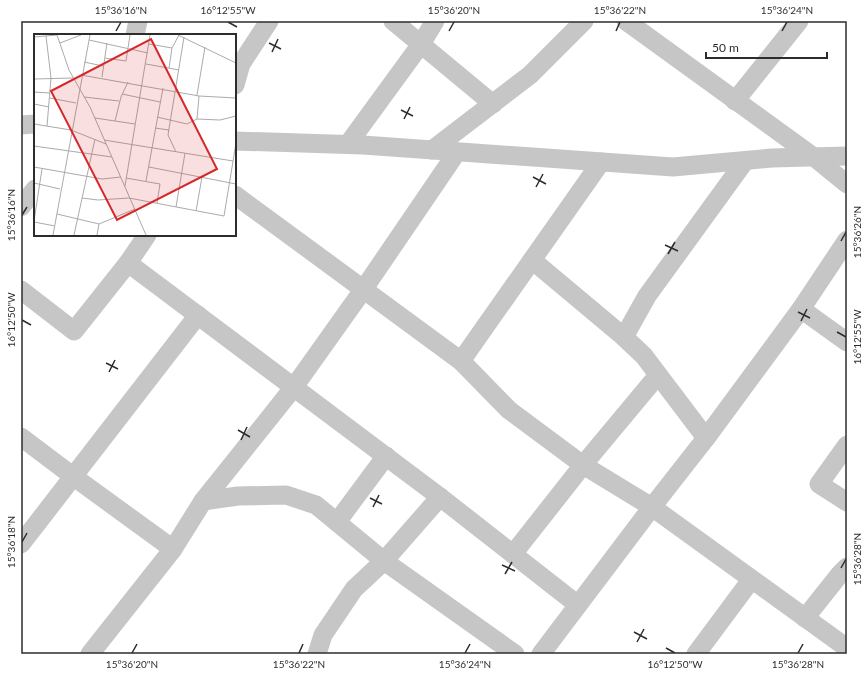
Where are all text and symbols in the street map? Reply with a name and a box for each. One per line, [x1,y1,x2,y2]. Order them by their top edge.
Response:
text: 15°36'16"N [95,4,147,16]
text: 16°12'55"W [200,4,256,16]
text: 15°36'20"N [428,4,480,16]
text: 15°36'22"N [594,4,646,16]
text: 15°36'24"N [761,4,813,16]
inset map [34,34,236,236]
scale bar [706,34,827,60]
text: 50 m [712,40,739,55]
text: 15°36'16"N [5,189,17,241]
text: 15°36'26"N [851,206,863,258]
text: 16°12'50"W [5,292,17,348]
text: 16°12'55"W [851,309,863,365]
text: 15°36'18"N [5,516,17,568]
text: 15°36'28"N [851,533,863,585]
text: 15°36'20"N [106,658,158,670]
text: 15°36'22"N [273,658,325,670]
text: 15°36'24"N [439,658,491,670]
text: 16°12'50"W [647,658,703,670]
text: 15°36'28"N [772,658,824,670]

